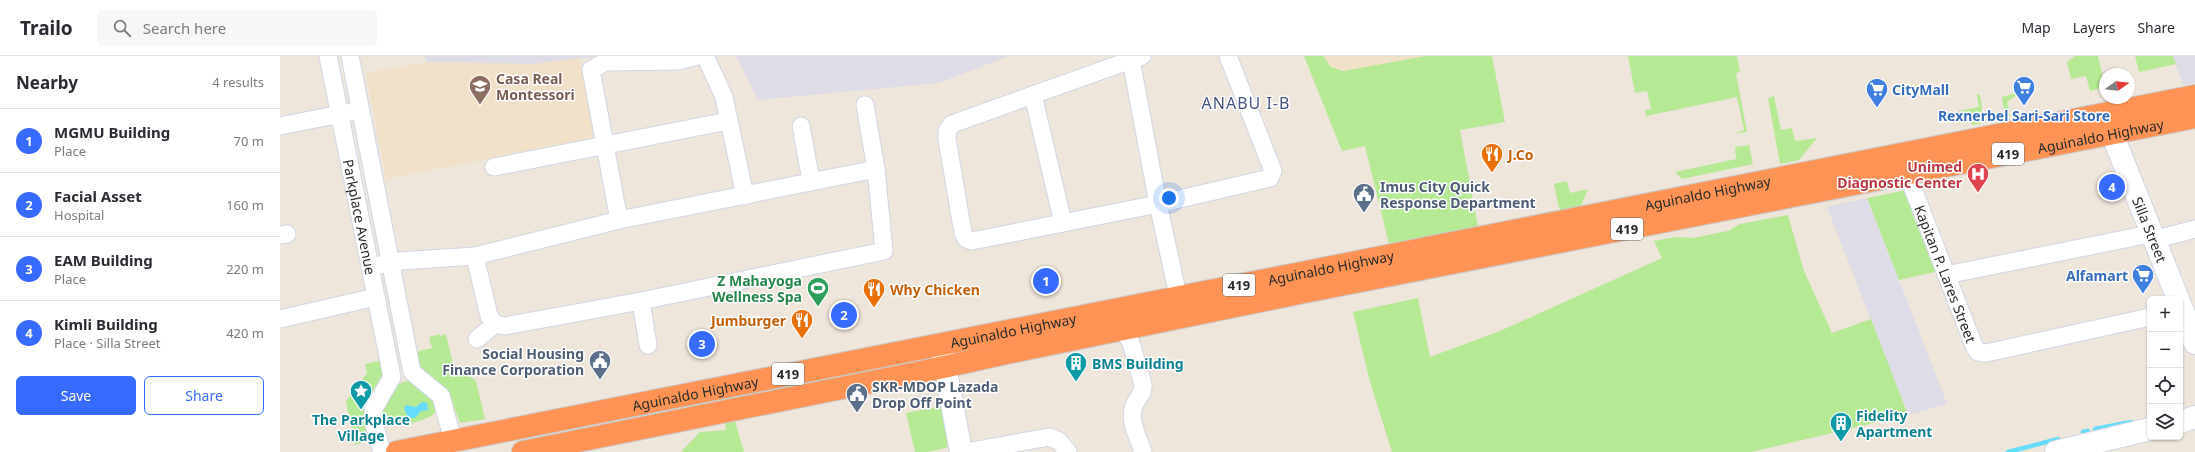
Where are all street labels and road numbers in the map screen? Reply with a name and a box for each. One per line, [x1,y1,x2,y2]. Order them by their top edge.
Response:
street label: Aguinaldo Highway [2036,114,2166,157]
road number: 419 [1992,143,2024,165]
street label: Parkplace Avenue [339,157,381,276]
street label: Aguinaldo Highway [1643,171,1773,214]
street label: Silla Street [2129,194,2172,265]
street label: Kapitan P. Lares Street [1911,202,1981,345]
road number: 419 [1611,218,1643,240]
street label: Aguinaldo Highway [1266,245,1396,289]
road number: 419 [1223,274,1255,296]
street label: Aguinaldo Highway [948,308,1079,352]
road number: 419 [772,363,804,385]
street label: Aguinaldo Highway [631,371,761,415]

